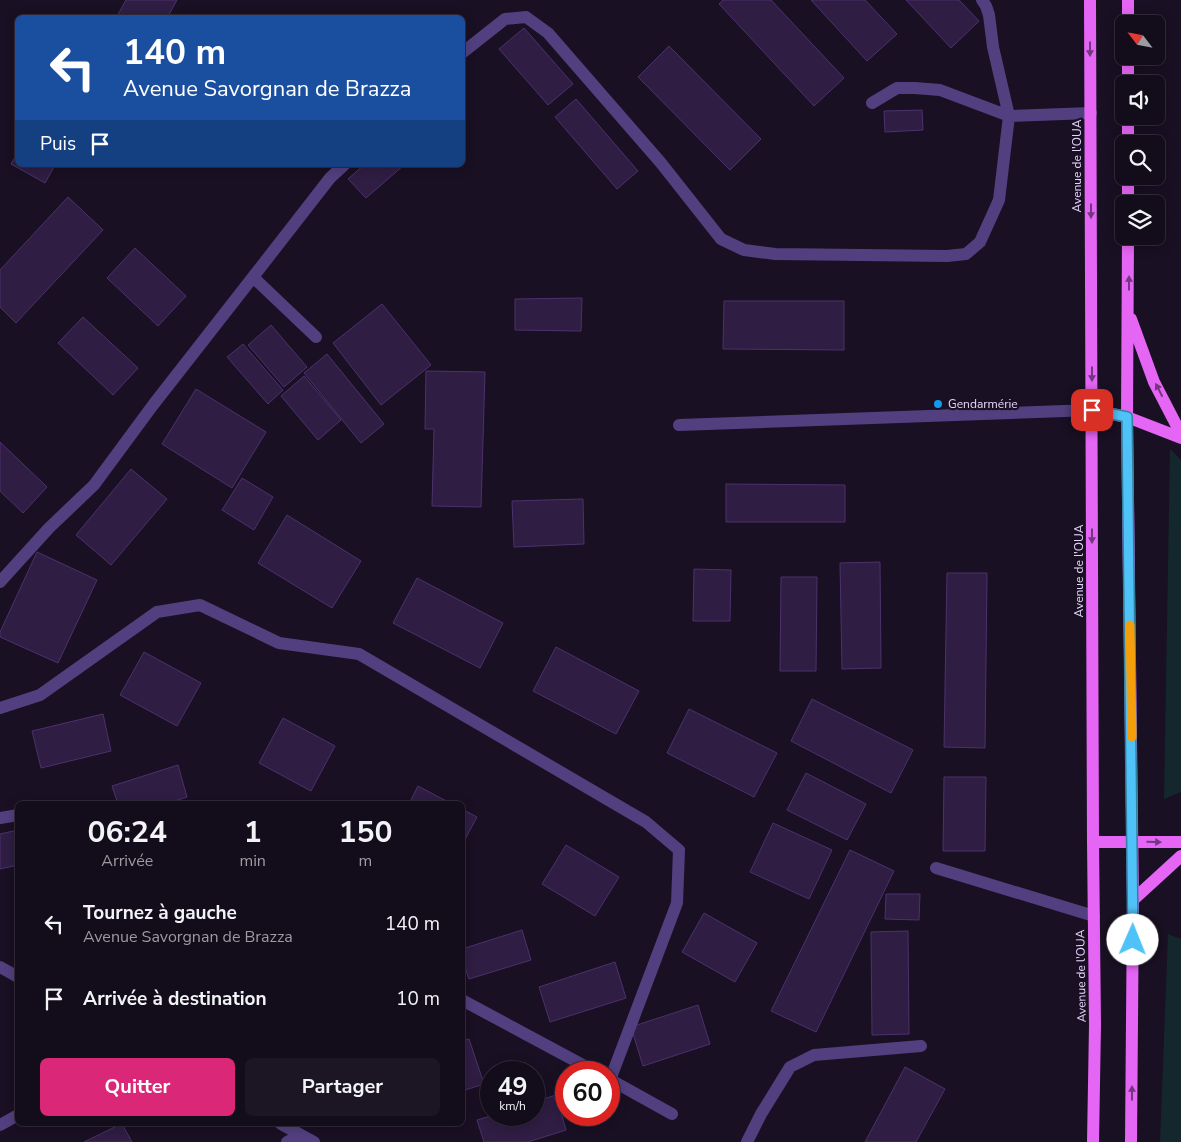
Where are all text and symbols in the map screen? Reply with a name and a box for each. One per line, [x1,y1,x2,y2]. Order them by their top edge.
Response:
north arrow [1115,15,1165,65]
map controls [1115,15,1165,245]
text: 140 m [123,29,226,76]
icon: left [40,35,105,100]
one-way arrow [1087,41,1095,57]
text: Avenue Savorgnan de Brazza [123,74,411,104]
button: sound [1115,75,1165,125]
street label: Avenue de l'OUA [1069,119,1085,212]
icon: arrive [86,130,114,158]
text: Puis [40,131,76,157]
button: search [1115,135,1165,185]
button: layers [1115,195,1165,245]
one-way arrow [1087,203,1095,219]
one-way arrow [1124,275,1132,291]
one-way arrow [1088,366,1096,382]
one-way arrow [1154,384,1163,397]
pin [1071,389,1113,431]
place label: Gendarmérie [948,396,1018,412]
icon: arrive [1078,396,1106,424]
marker: Gendarmérie [932,398,944,410]
street label: Avenue de l'OUA [1071,524,1087,617]
one-way arrow [1088,528,1096,544]
text: 06:24 [88,812,167,853]
text: 1 [244,812,262,853]
text: 150 [338,812,392,853]
one-way arrow [1147,838,1163,846]
text: Arrivée [101,850,153,872]
text: min [239,850,266,872]
text: m [359,850,372,872]
text: Tournez à gauche [83,900,237,926]
icon: left [40,910,68,938]
text: 140 m [385,911,440,937]
position arrow [1106,913,1158,965]
text: Avenue Savorgnan de Brazza [83,926,293,948]
street label: Avenue de l'OUA [1072,929,1090,1023]
icon: arrive [40,985,68,1013]
text: Arrivée à destination [83,986,267,1012]
text: 10 m [396,986,440,1012]
button: Quitter [40,1058,235,1116]
button: Partager [245,1058,440,1116]
speed limit sign: 60 [555,1061,620,1126]
text: 49 [497,1070,528,1104]
one-way arrow [1128,1085,1136,1101]
text: km/h [499,1098,526,1114]

